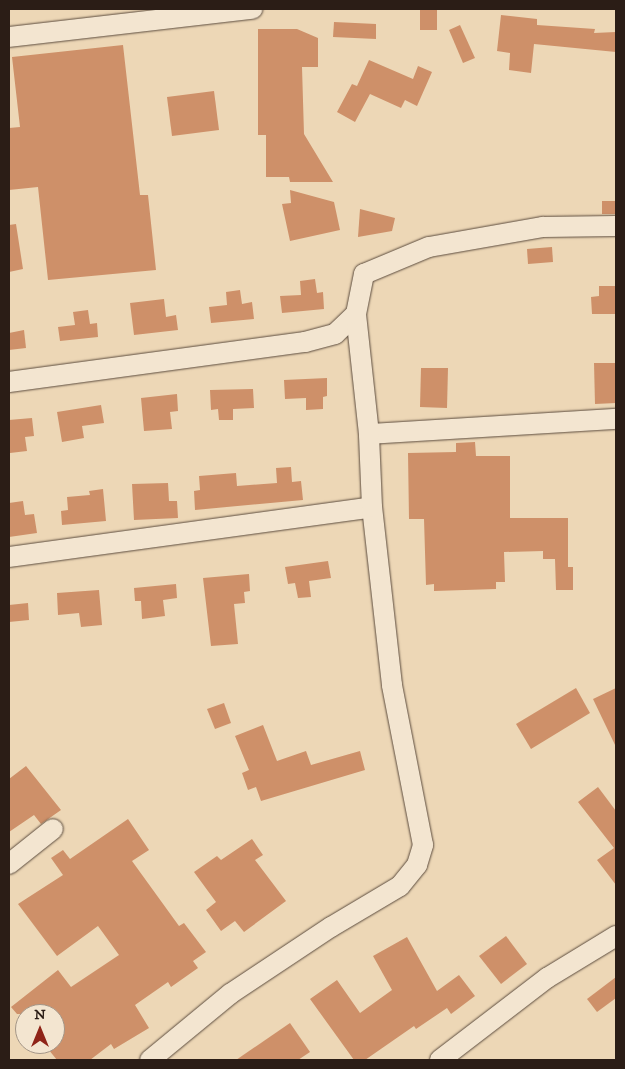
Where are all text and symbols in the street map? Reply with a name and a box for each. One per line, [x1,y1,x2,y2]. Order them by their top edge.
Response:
north arrow [15,1004,65,1054]
text: N [34,1006,46,1024]

